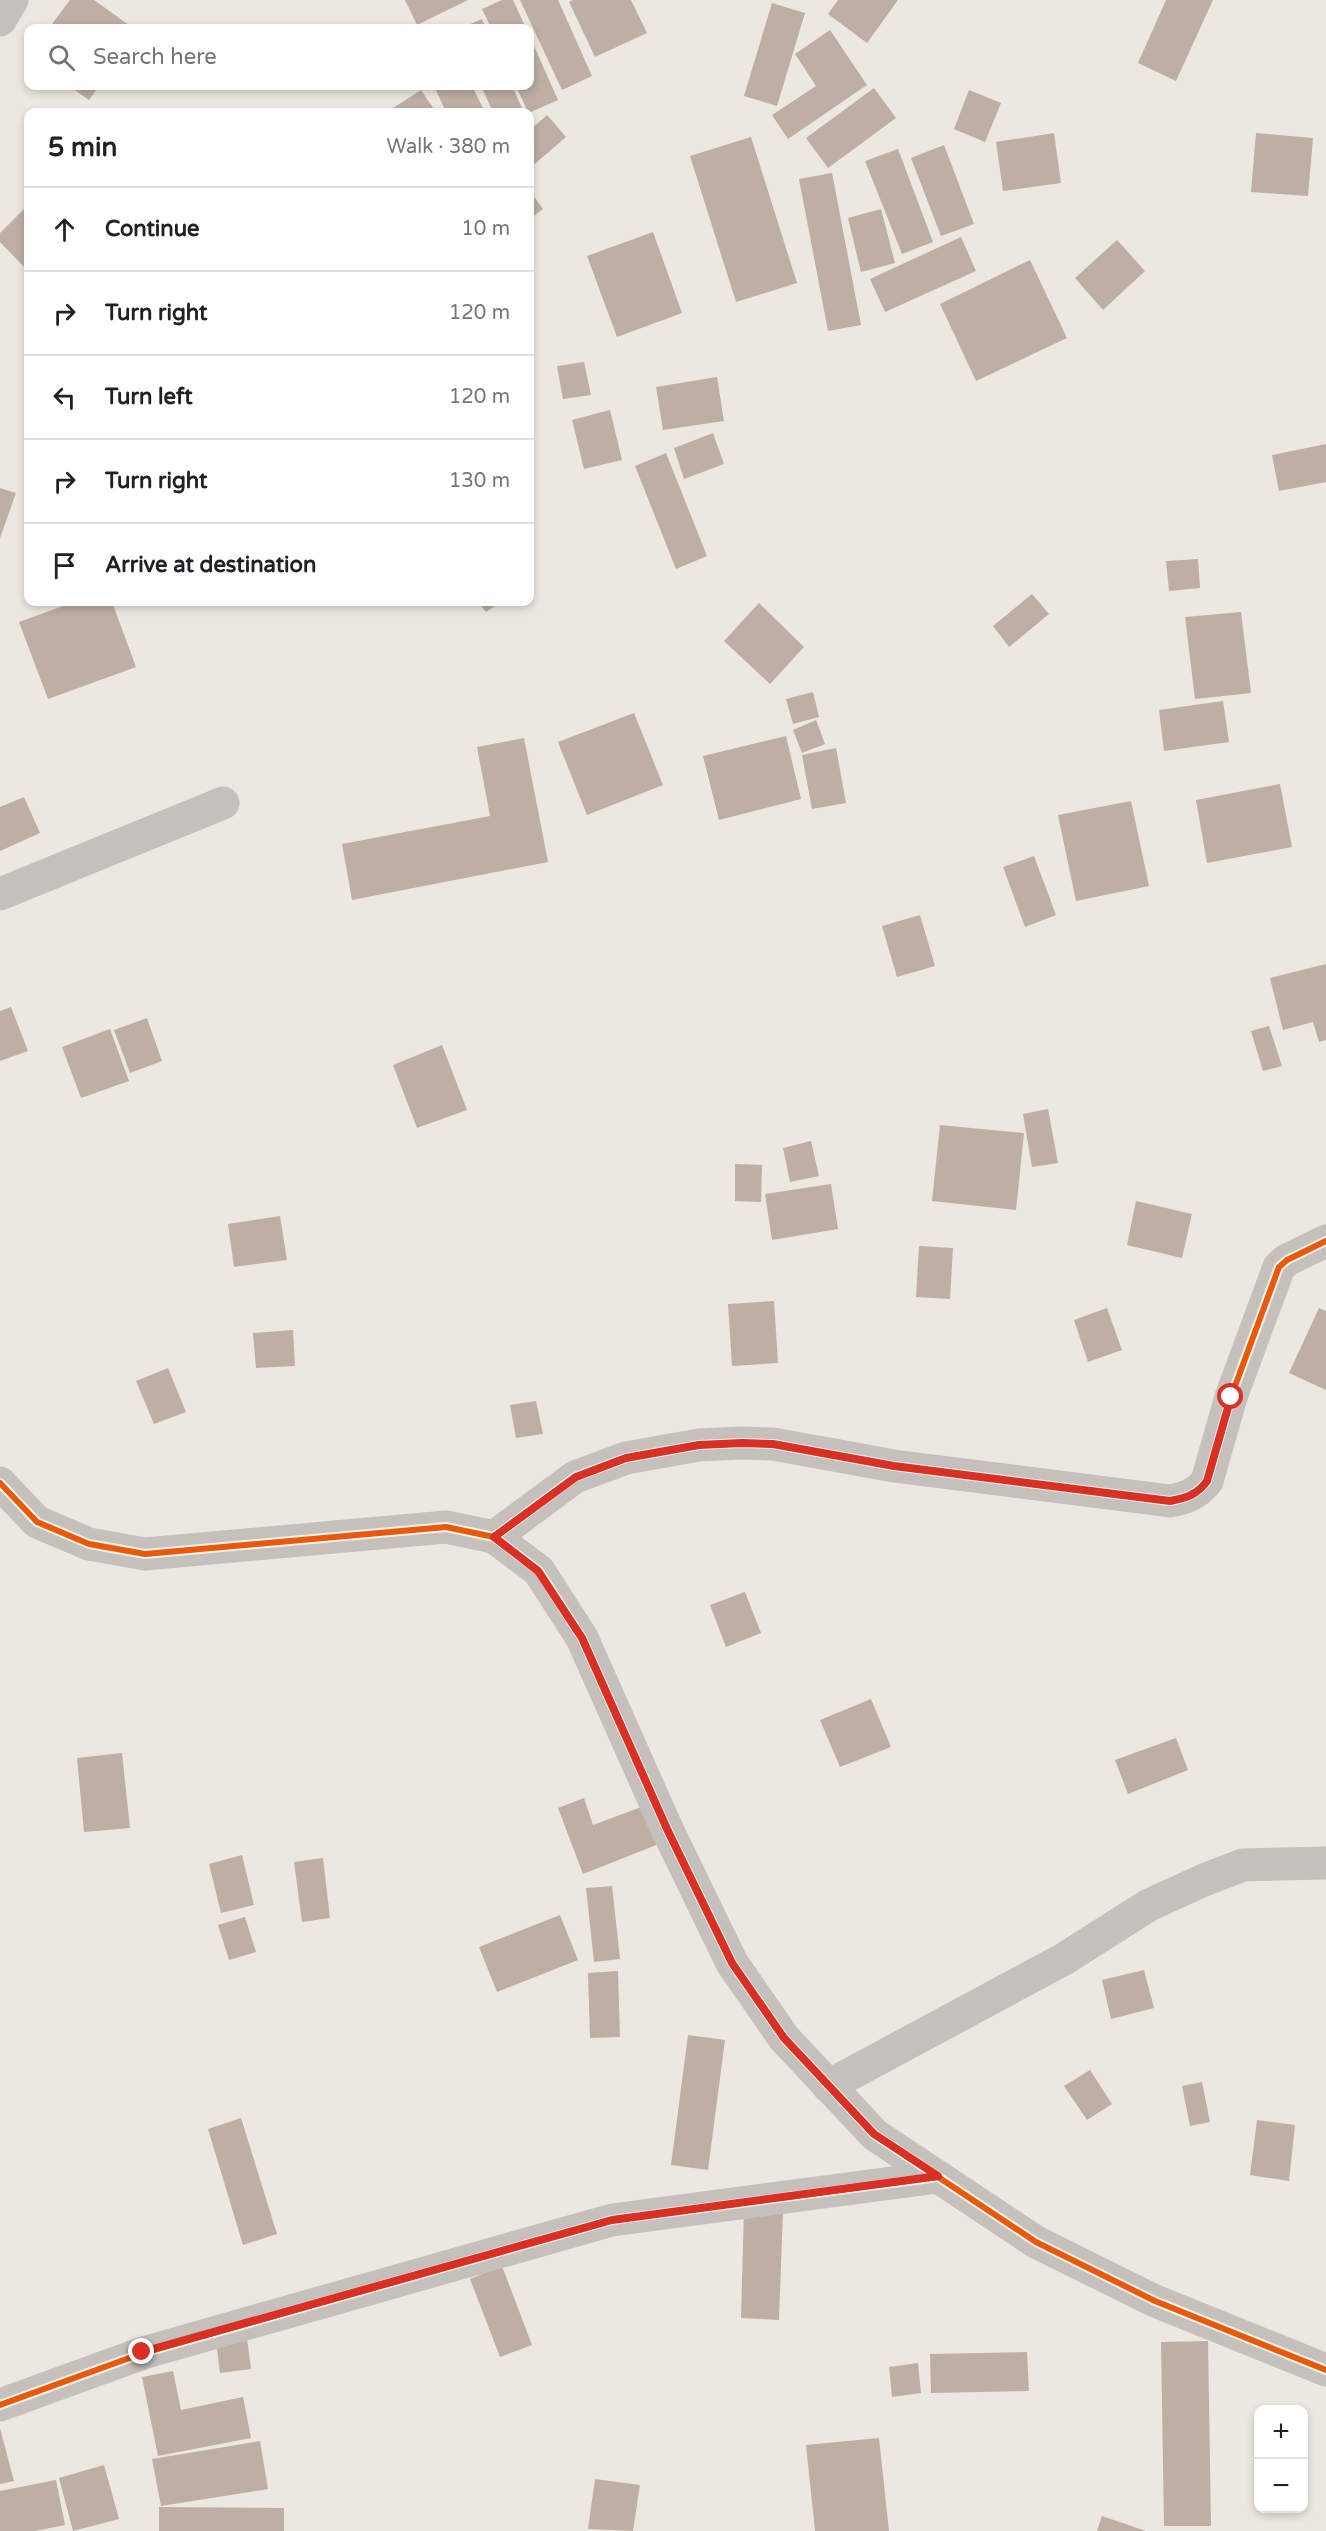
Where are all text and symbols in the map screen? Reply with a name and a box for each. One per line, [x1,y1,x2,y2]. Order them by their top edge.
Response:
search box [24,24,534,90]
icon: search [45,41,78,74]
text: Search here [93,44,217,70]
text: 5 min [48,132,117,163]
text: Walk · 380 m [387,135,510,159]
icon: ahead [48,213,81,246]
text: Continue [105,216,200,242]
text: 10 m [461,217,510,241]
icon: right [48,297,81,330]
text: Turn right [105,300,207,326]
text: 120 m [449,301,510,325]
icon: left [48,381,81,414]
text: Turn left [105,384,193,410]
text: 120 m [449,385,510,409]
icon: right [48,465,81,498]
text: Turn right [105,468,207,494]
text: 130 m [449,469,510,493]
icon: arrive [48,549,81,582]
text: Arrive at destination [105,552,316,578]
route start [1217,1383,1243,1409]
route end [128,2338,154,2364]
map controls [1254,2405,1308,2513]
button: + [1254,2405,1308,2459]
button: − [1254,2459,1308,2513]

